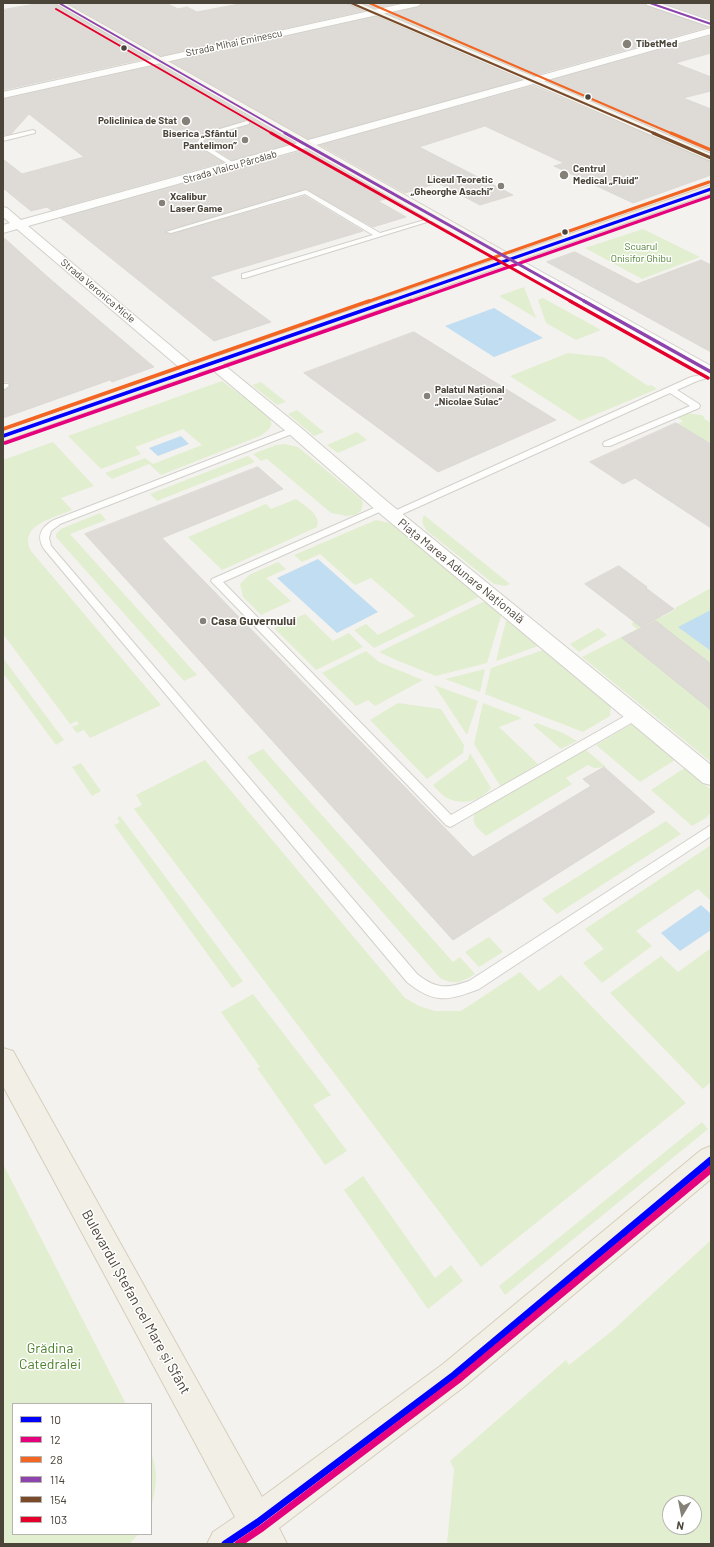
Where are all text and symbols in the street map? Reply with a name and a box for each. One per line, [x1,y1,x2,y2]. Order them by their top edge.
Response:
street label: Strada Mihai Eminescu [185,27,283,59]
marker: TibetMed [621,38,633,50]
place label: TibetMed [636,38,677,50]
unlabelled marker [119,43,129,53]
unlabelled marker [583,92,593,102]
place label: Policlinica de Stat [98,115,177,127]
marker: Policlinica de Stat [180,115,192,127]
place label: Biserica „Sfântul Pantelimon” [163,128,237,152]
marker: Biserica „Sfântul Pantelimon” [240,135,250,145]
street label: Strada Vlaicu Pârcălab [182,148,278,186]
place label: Centrul Medical „Fluid“ [573,163,638,186]
marker: Centrul Medical „Fluid“ [558,169,570,181]
place label: Liceul Teoretic „Gheorghe Asachi” [410,174,493,198]
marker: Liceul Teoretic „Gheorghe Asachi” [496,181,506,191]
place label: Xcalibur Laser Game [170,191,222,214]
marker: Xcalibur Laser Game [157,198,167,208]
unlabelled marker [560,227,570,237]
park label: Scuarul Onisifor Ghibu [611,241,671,264]
street label: Strada Veronica Micle [58,256,138,326]
place label: Palatul Național „Nicolae Sulac” [435,384,504,408]
marker: Palatul Național „Nicolae Sulac” [422,391,432,401]
street label: Piața Marea Adunare Națională [395,516,527,626]
place label: Casa Guvernului [211,614,296,628]
marker: Casa Guvernului [198,616,208,626]
street label: Bulevardul Ștefan cel Mare și Sfânt [78,1207,194,1397]
park label: Grădina Catedralei [19,1340,81,1372]
legend [12,1403,152,1535]
text: 10 [50,1412,61,1426]
text: 12 [50,1432,61,1446]
text: 28 [50,1452,63,1466]
text: 114 [50,1472,65,1486]
text: 154 [50,1492,67,1506]
north arrow [662,1495,702,1535]
text: 103 [50,1512,67,1526]
text: N [675,1519,685,1533]

